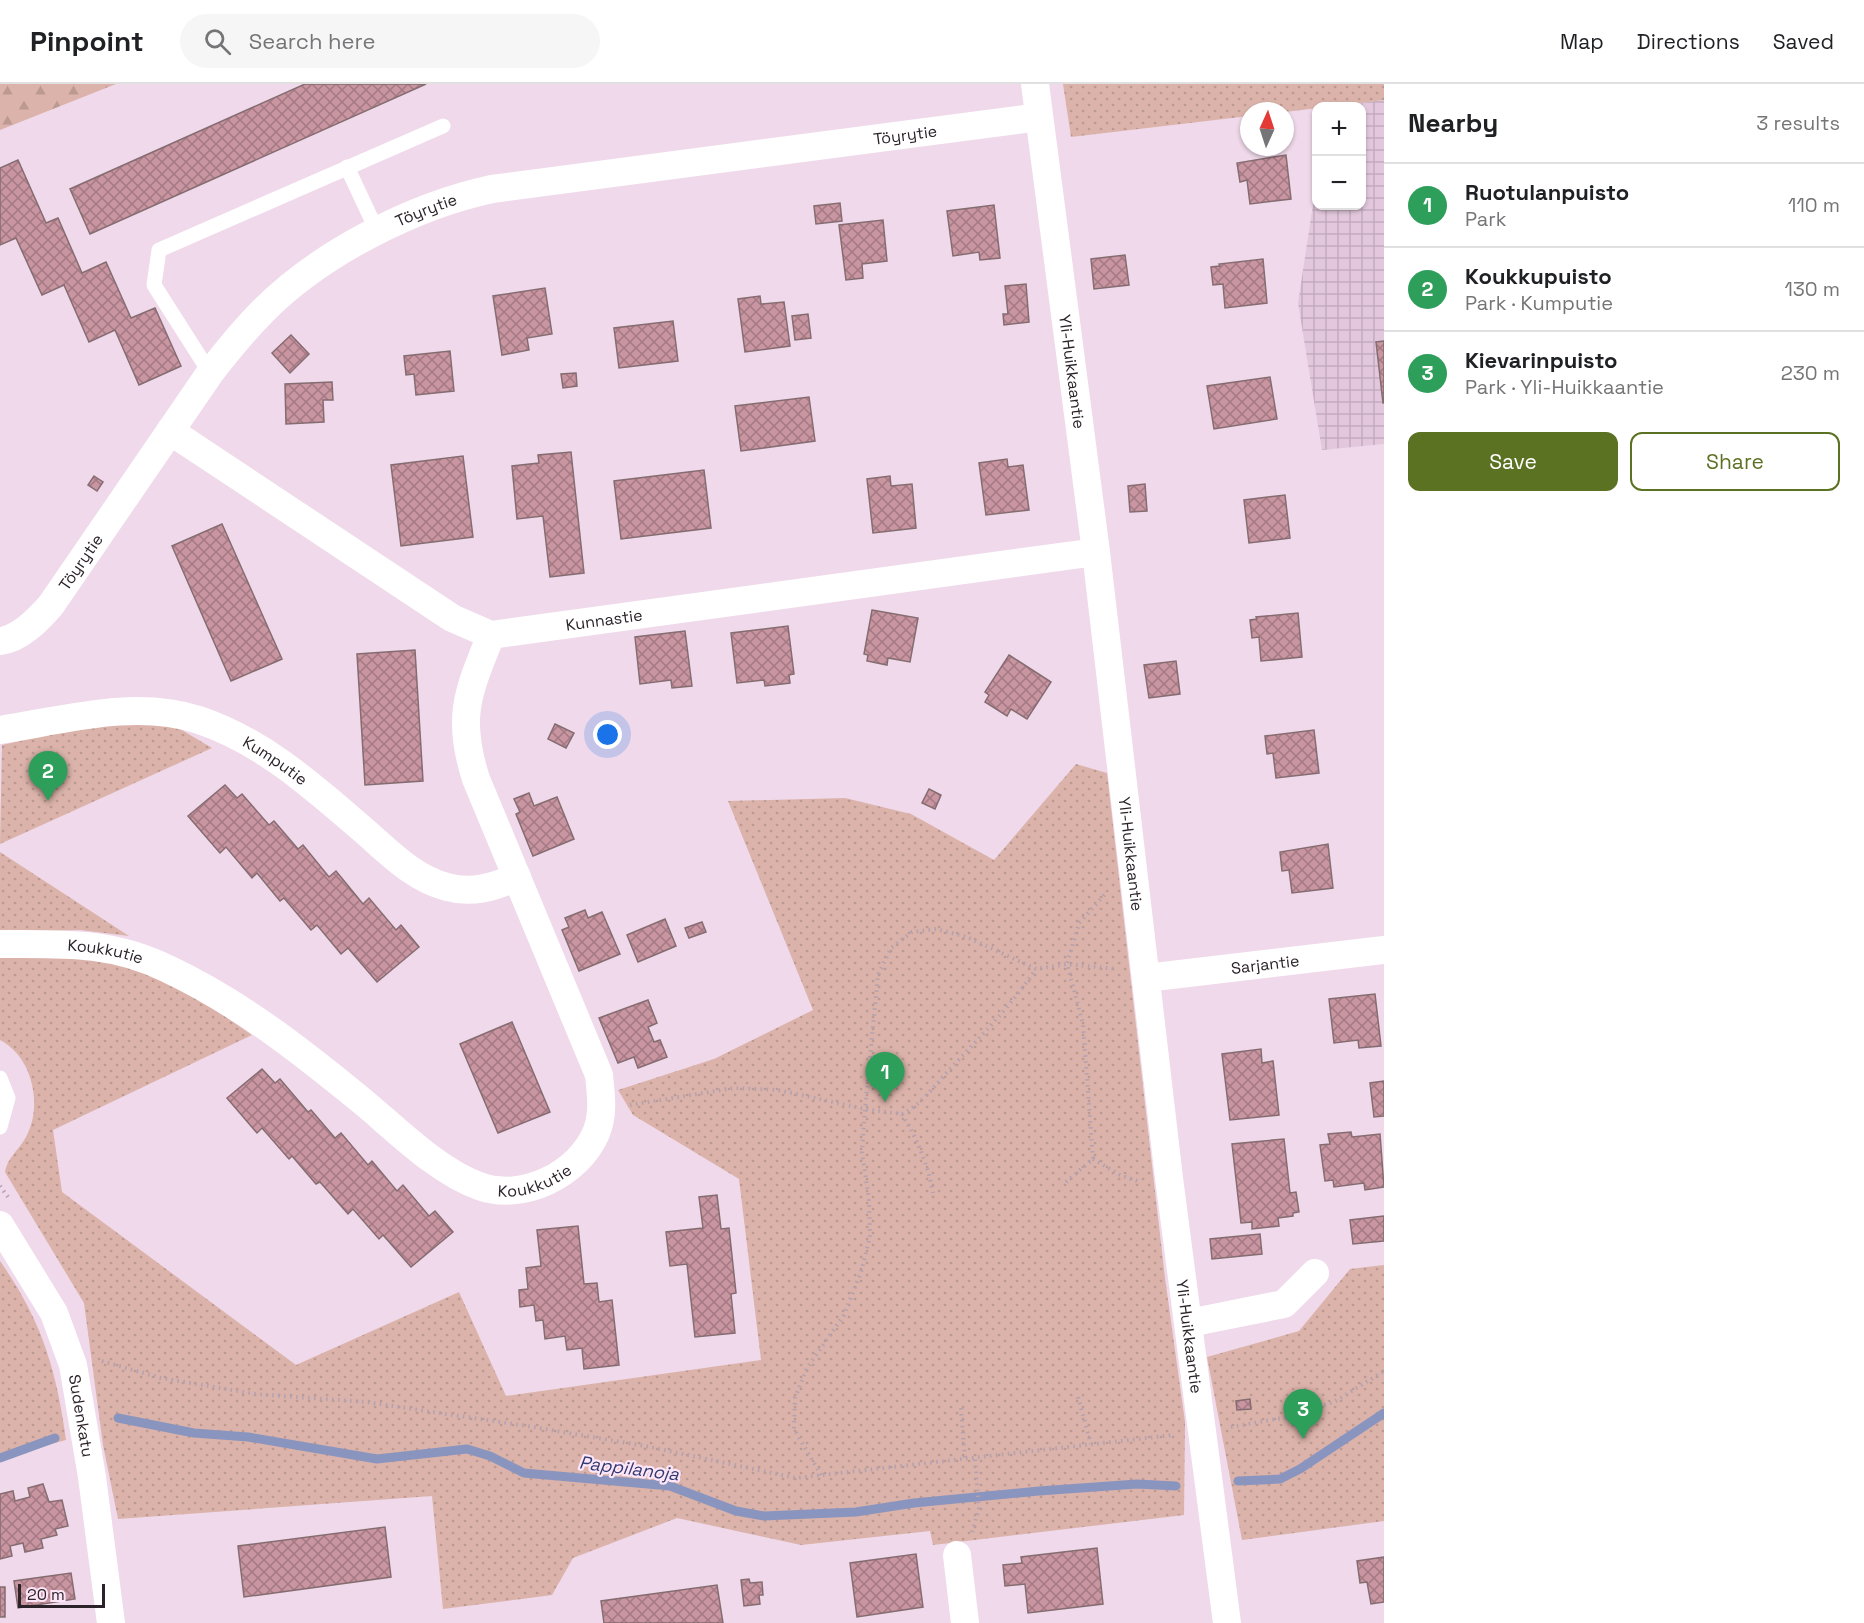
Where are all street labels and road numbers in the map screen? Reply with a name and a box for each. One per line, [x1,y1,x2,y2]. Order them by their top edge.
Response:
street label: Töyrytie [872,120,938,149]
street label: Töyrytie [392,188,459,231]
street label: Yli-Huikkaantie [1055,313,1090,430]
street label: Töyrytie [54,530,107,594]
street label: Kunnastie [564,604,644,635]
street label: Kumputie [239,731,312,790]
street label: Yli-Huikkaantie [1114,796,1148,912]
street label: Koukkutie [67,934,146,968]
street label: Sarjantie [1230,950,1300,978]
street label: Koukkutie [497,1159,576,1201]
street label: Yli-Huikkaantie [1172,1278,1207,1395]
street label: Sudenkatu [64,1373,99,1459]

